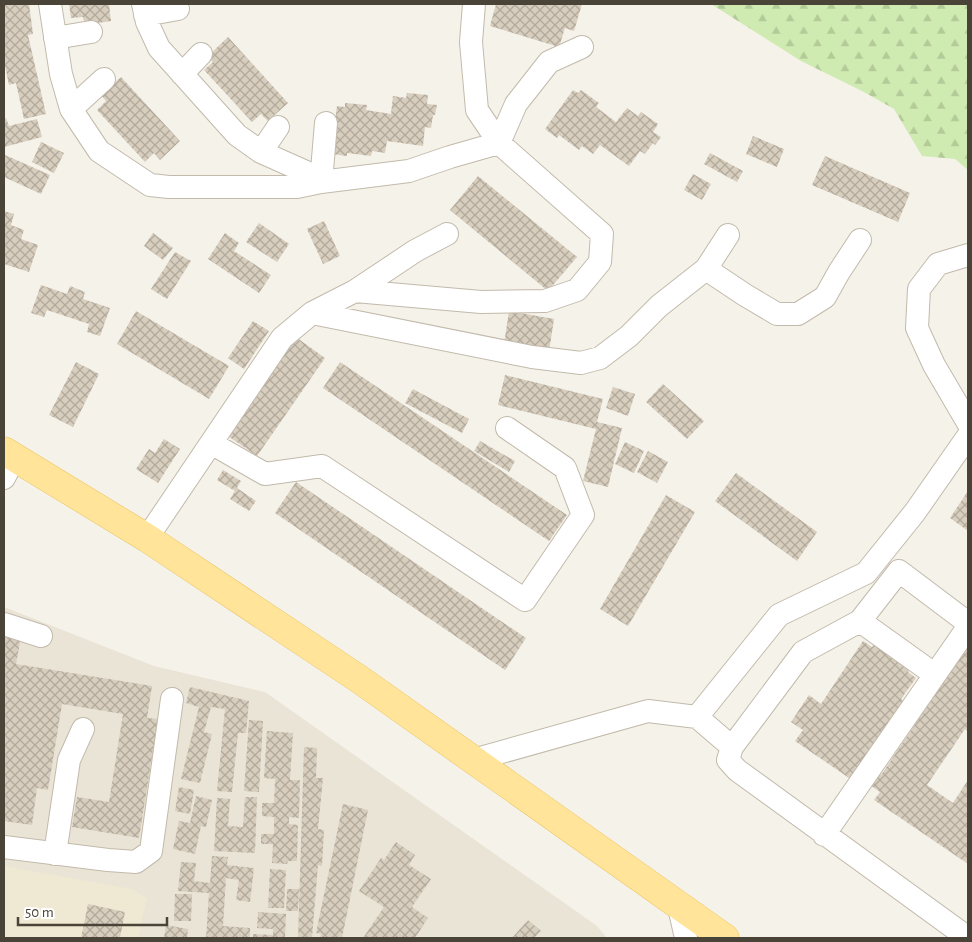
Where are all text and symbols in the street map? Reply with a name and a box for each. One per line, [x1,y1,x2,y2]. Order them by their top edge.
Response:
scale bar [18,894,166,926]
text: 50 m [25,905,54,920]

